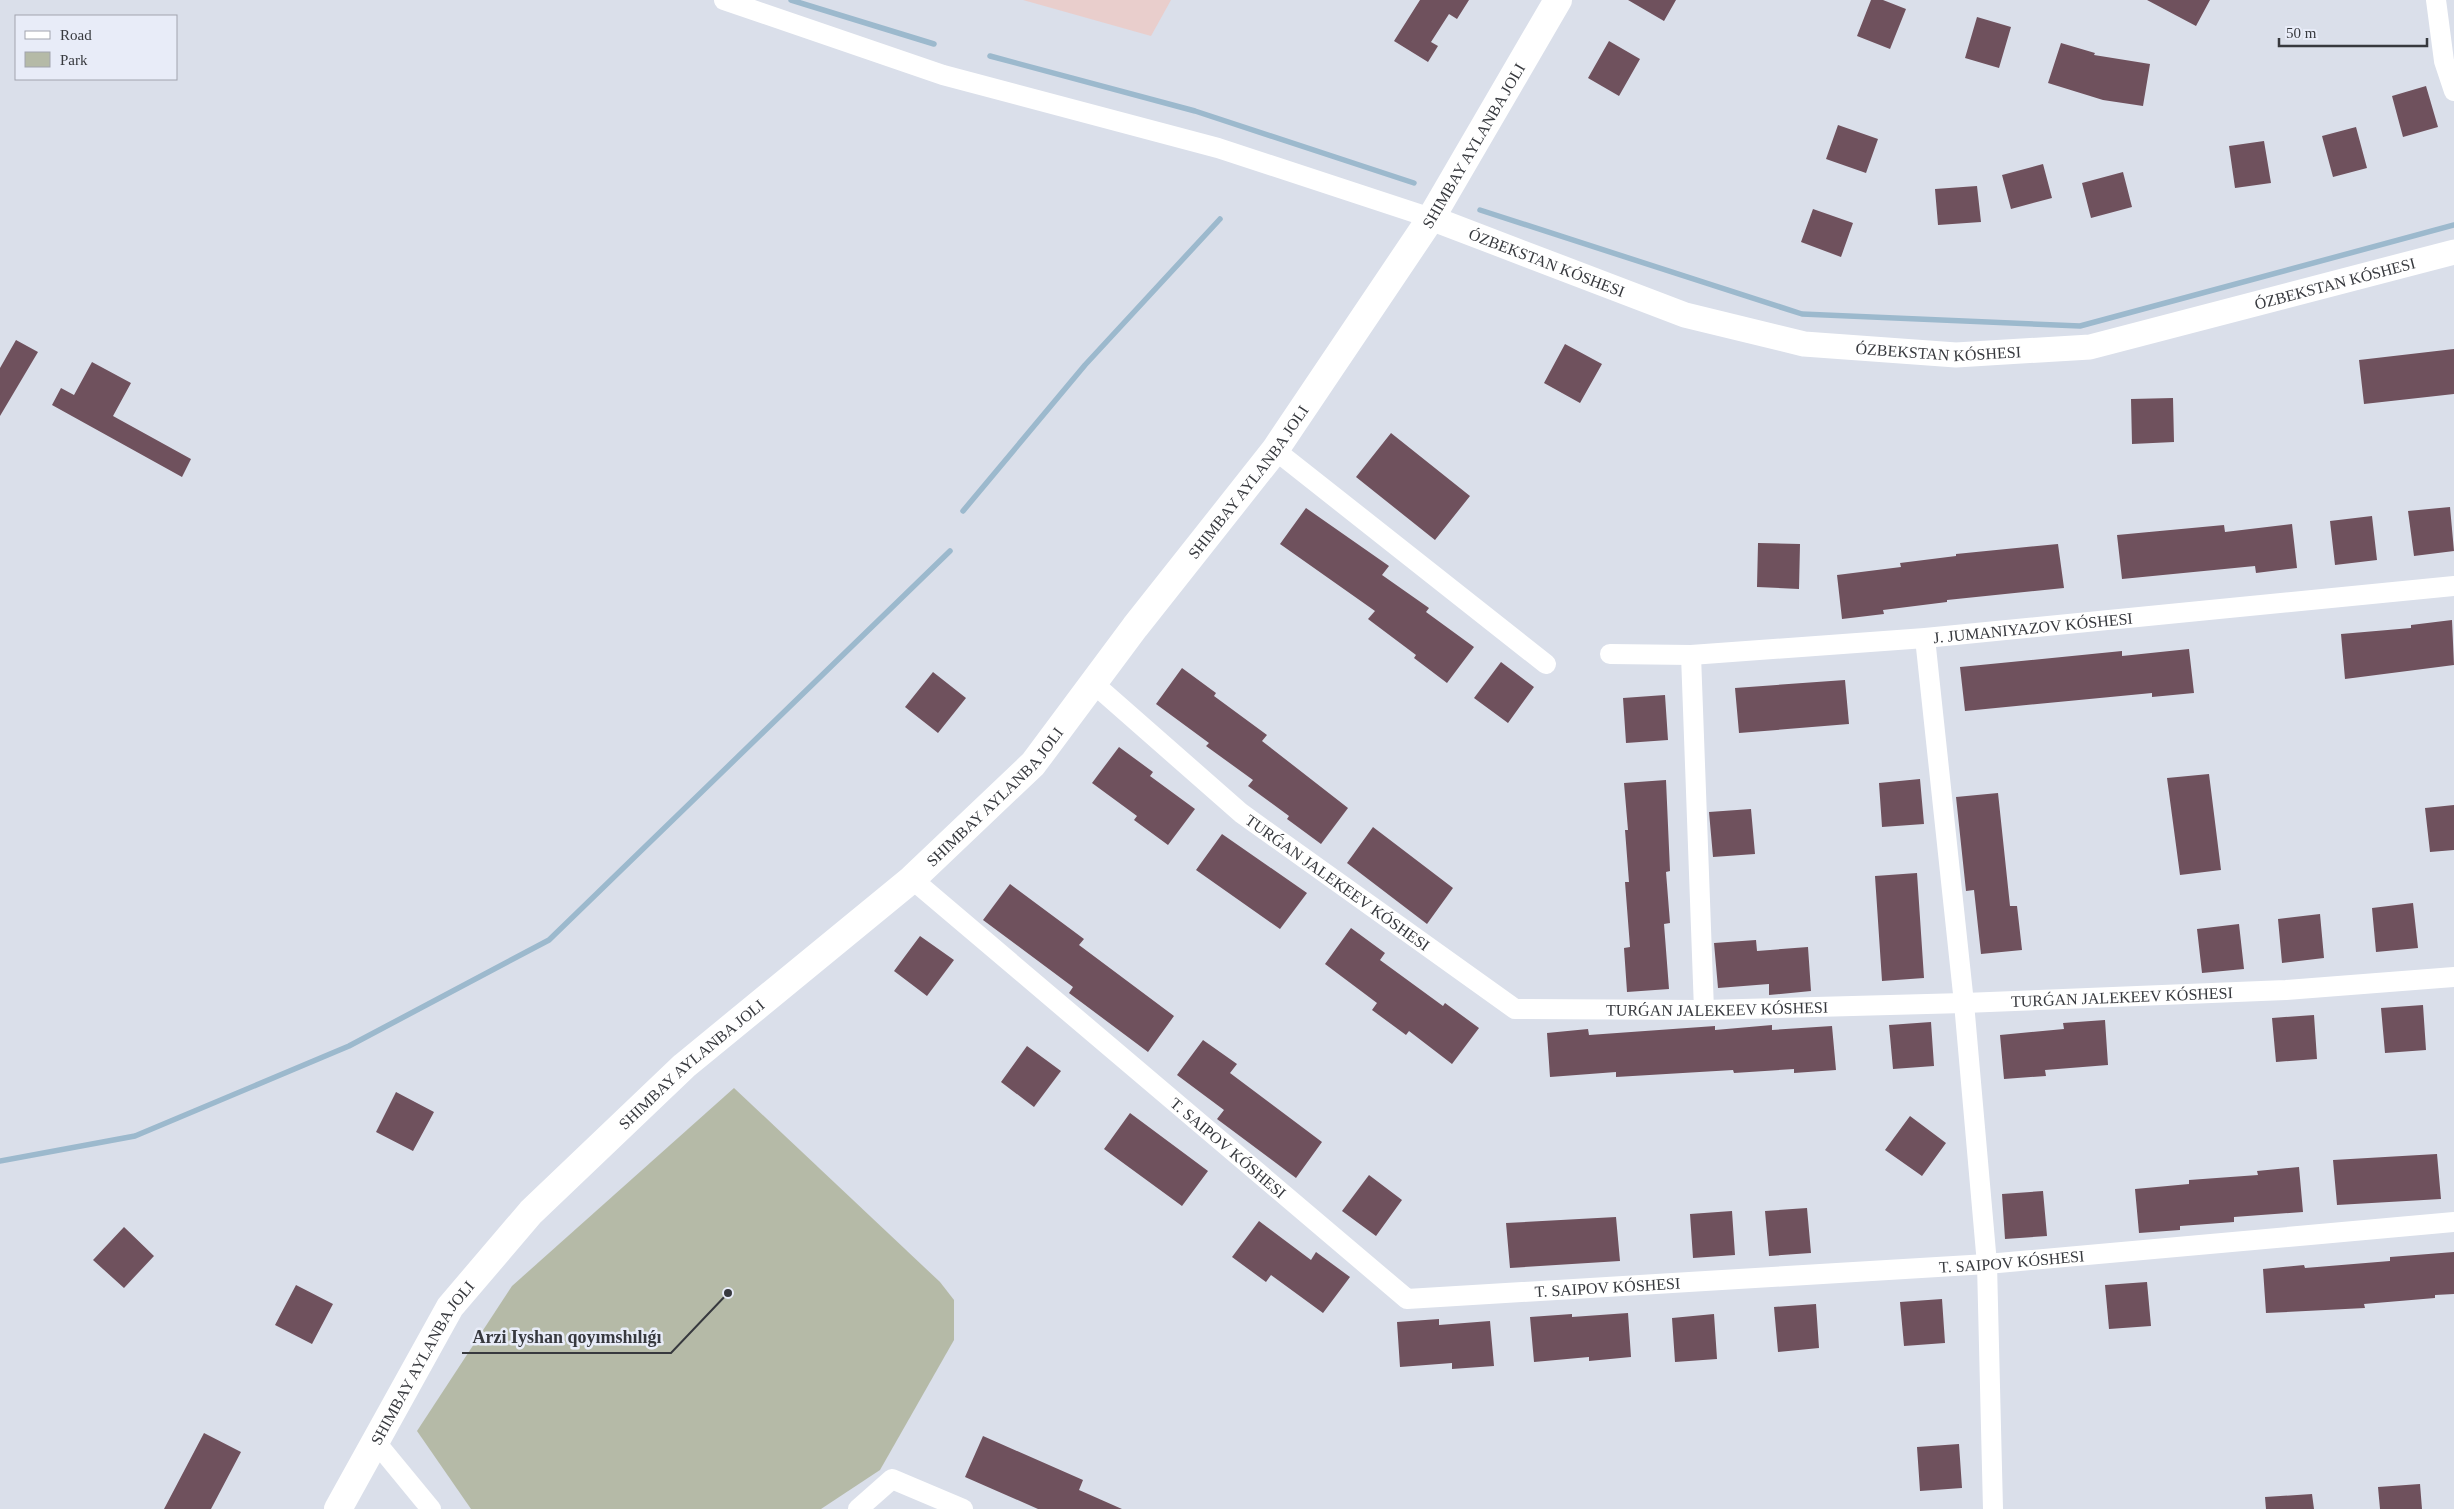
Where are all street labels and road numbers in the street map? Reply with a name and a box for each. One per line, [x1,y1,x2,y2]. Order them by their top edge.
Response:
street label: SHIMBAY AYLANBA JOLI [1418,60,1528,231]
street label: ÓZBEKSTAN KÓSHESI [1467,224,1627,300]
street label: ÓZBEKSTAN KÓSHESI [2252,254,2417,312]
street label: ÓZBEKSTAN KÓSHESI [1855,338,2021,364]
street label: SHIMBAY AYLANBA JOLI [1184,402,1311,561]
street label: J. JUMANIYAZOV KÓSHESI [1932,609,2133,646]
street label: SHIMBAY AYLANBA JOLI [923,724,1066,869]
street label: TURǴAN JALEKEEV KÓSHESI [1243,811,1433,954]
street label: TURǴAN JALEKEEV KÓSHESI [2011,984,2233,1010]
street label: SHIMBAY AYLANBA JOLI [615,996,767,1132]
street label: TURǴAN JALEKEEV KÓSHESI [1606,998,1828,1019]
street label: T. SAIPOV KÓSHESI [1167,1094,1290,1201]
street label: T. SAIPOV KÓSHESI [1938,1247,2085,1275]
street label: T. SAIPOV KÓSHESI [1534,1274,1681,1300]
street label: SHIMBAY AYLANBA JOLI [367,1277,477,1447]

